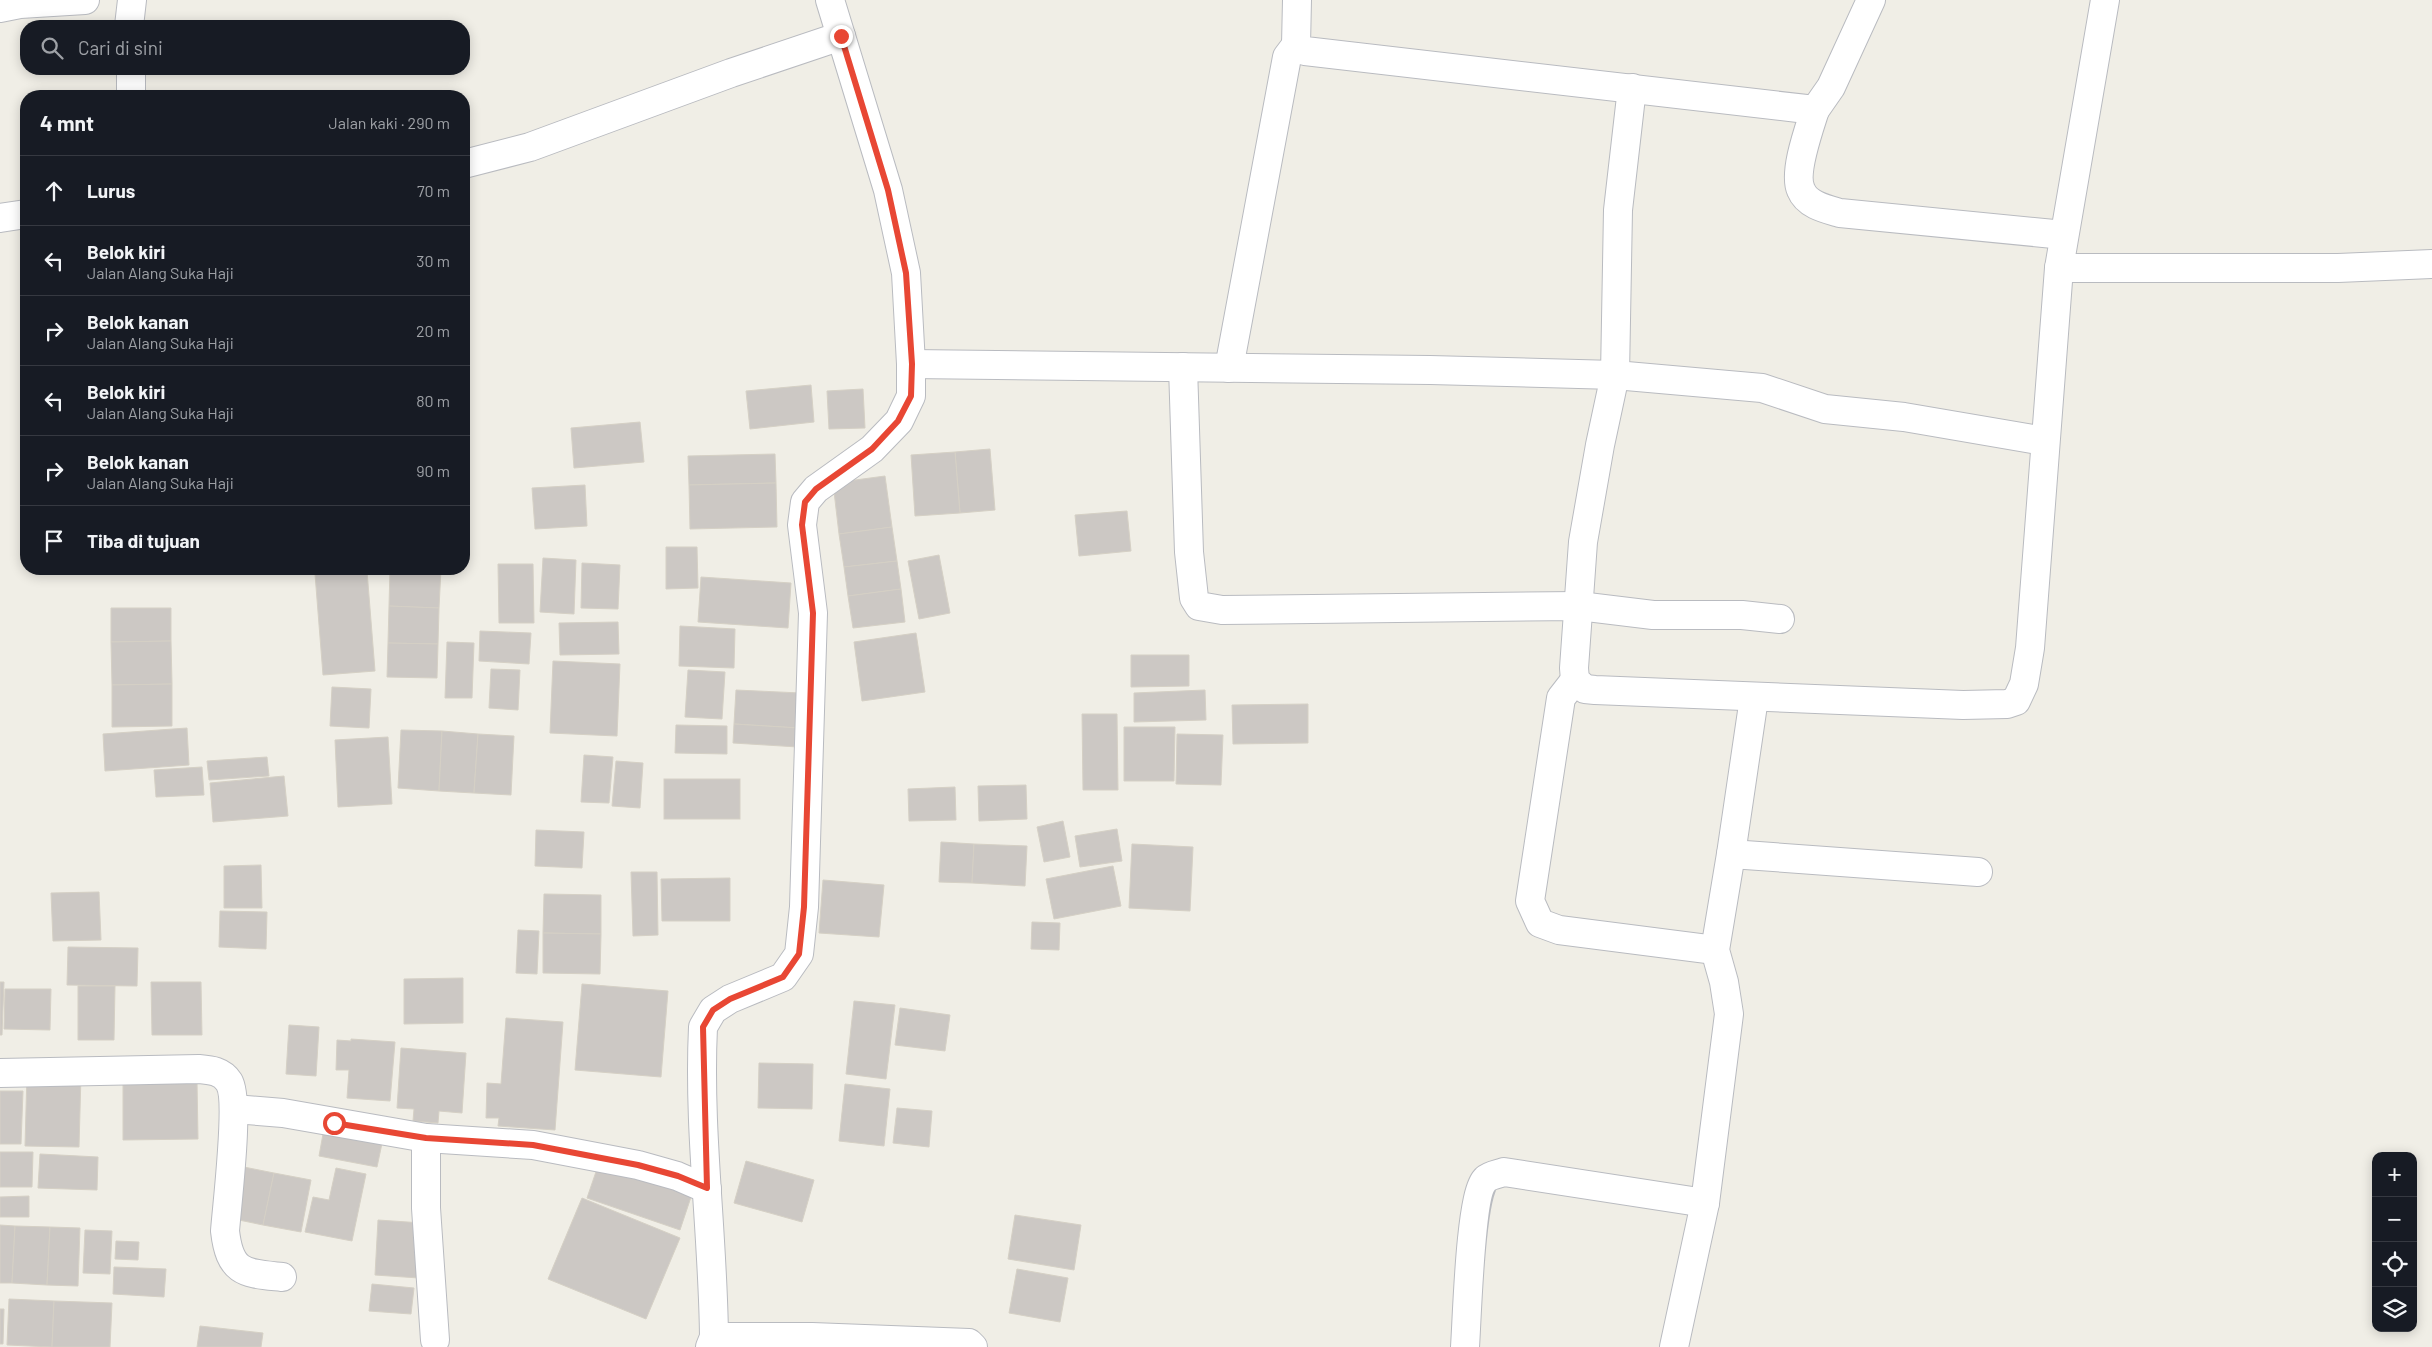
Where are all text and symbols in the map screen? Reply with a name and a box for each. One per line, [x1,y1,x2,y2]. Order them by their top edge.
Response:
search box [20,20,470,75]
route end [830,25,853,48]
icon: search [38,34,66,62]
text: Cari di sini [78,36,163,59]
text: 4 mnt [40,110,94,135]
text: Jalan kaki · 290 m [329,113,450,132]
icon: ahead [40,177,68,205]
text: Lurus [87,179,135,202]
text: 70 m [417,181,450,200]
text: Belok kiri [87,240,165,263]
icon: left [40,247,68,275]
text: 30 m [416,251,450,270]
text: Jalan Alang Suka Haji [87,263,234,282]
text: Belok kanan [87,310,189,333]
icon: right [40,317,68,345]
text: 20 m [416,321,450,340]
text: Jalan Alang Suka Haji [87,333,234,352]
text: Belok kiri [87,380,165,403]
icon: left [40,387,68,415]
text: 80 m [416,391,450,410]
text: Jalan Alang Suka Haji [87,403,234,422]
text: Belok kanan [87,450,189,473]
icon: right [40,457,68,485]
text: 90 m [416,461,450,480]
text: Jalan Alang Suka Haji [87,473,234,492]
icon: arrive [40,527,68,555]
text: Tiba di tujuan [87,529,200,552]
route start [323,1112,346,1135]
map controls [2372,1152,2417,1332]
button: + [2372,1152,2417,1197]
button: − [2372,1197,2417,1242]
button: locate [2372,1242,2417,1287]
button: layers [2372,1287,2417,1332]

